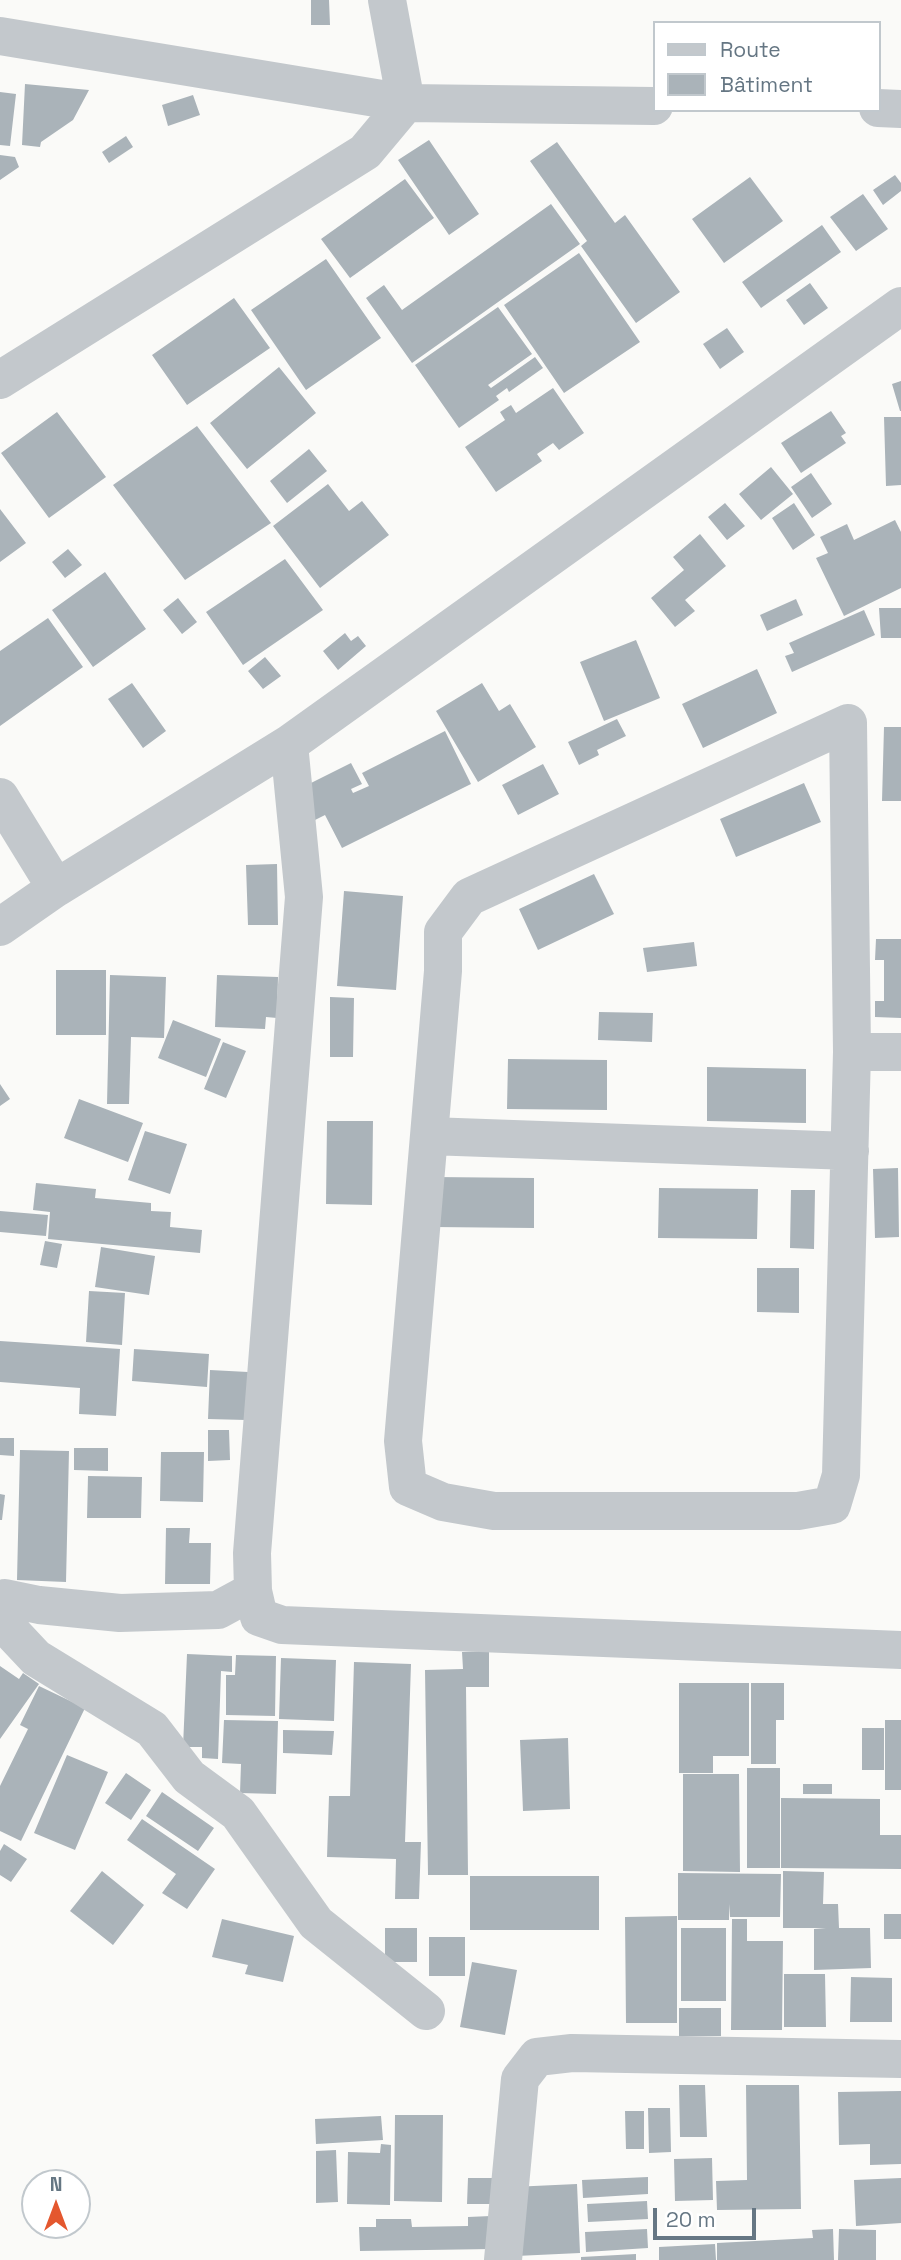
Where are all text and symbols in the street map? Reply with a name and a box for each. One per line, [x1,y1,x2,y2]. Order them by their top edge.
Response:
legend [652,21,880,112]
text: Route [720,36,781,63]
text: Bâtiment [720,71,813,98]
north arrow [21,2169,91,2239]
text: N [50,2172,62,2197]
scale bar [656,2194,759,2238]
text: 20 m [666,2206,716,2233]

